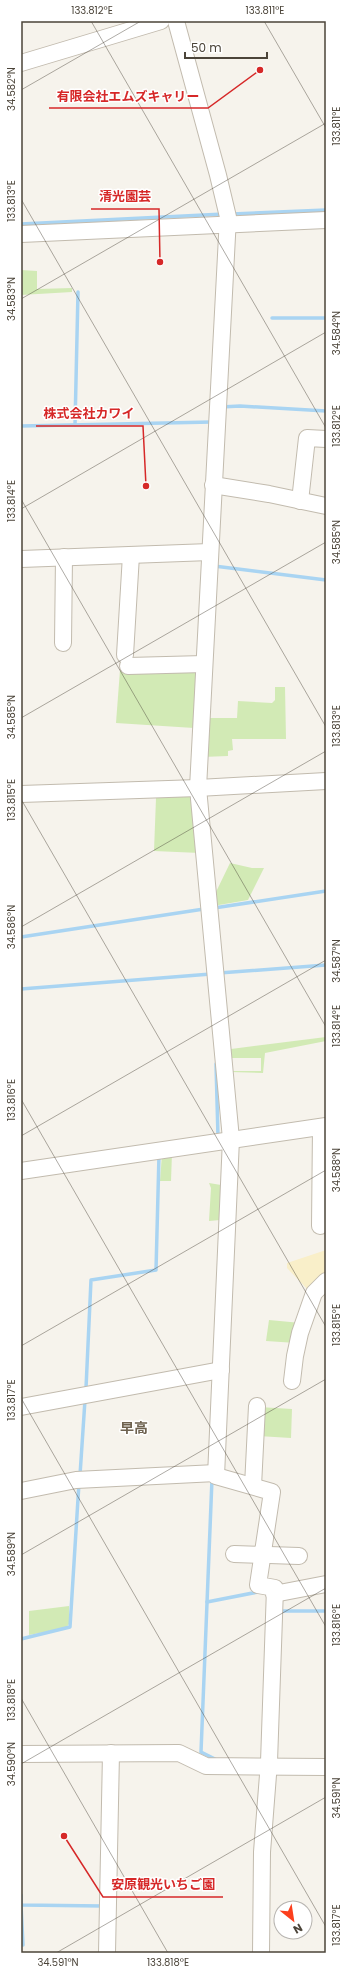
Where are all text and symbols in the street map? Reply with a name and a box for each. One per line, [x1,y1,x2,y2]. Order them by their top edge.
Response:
text: 133.812°E [71,3,113,18]
text: 133.811°E [245,3,285,18]
scale bar [185,34,267,60]
text: 50 m [191,39,222,56]
text: 34.582°N [4,67,19,111]
callout: 有限会社エムズキャリー [49,83,208,108]
text: 有限会社エムズキャリー [56,87,200,106]
text: 133.811°E [329,106,344,146]
text: 133.813°E [4,180,19,222]
callout: 清光園芸 [91,184,159,209]
text: 清光園芸 [99,187,151,206]
text: 34.583°N [4,277,19,321]
text: 34.584°N [329,311,344,355]
callout: 株式会社カワイ [36,401,143,426]
text: 株式会社カワイ [43,404,135,423]
text: 133.812°E [329,405,344,447]
text: 133.814°E [4,480,19,522]
text: 34.585°N [329,520,344,564]
text: 34.585°N [4,695,19,739]
text: 133.813°E [329,705,344,747]
text: 133.815°E [4,779,19,821]
text: 34.586°N [4,905,19,949]
text: 34.587°N [329,939,344,983]
text: 133.814°E [329,1005,344,1047]
text: 133.816°E [4,1079,19,1121]
text: 34.588°N [329,1148,344,1192]
text: 133.815°E [329,1304,344,1346]
text: 133.817°E [4,1379,19,1421]
district label: 早高 [120,1418,148,1438]
text: 34.589°N [4,1532,19,1576]
text: 133.816°E [329,1604,344,1646]
text: 133.818°E [4,1679,19,1721]
text: 34.590°N [4,1742,19,1786]
text: 34.591°N [329,1777,344,1819]
callout: 安原観光いちご園 [103,1872,223,1897]
text: 安原観光いちご園 [111,1875,215,1894]
north arrow [273,1900,313,1940]
text: 133.817°E [329,1904,344,1946]
text: N [290,1920,306,1938]
text: 34.591°N [37,1955,79,1970]
text: 133.818°E [147,1955,189,1970]

